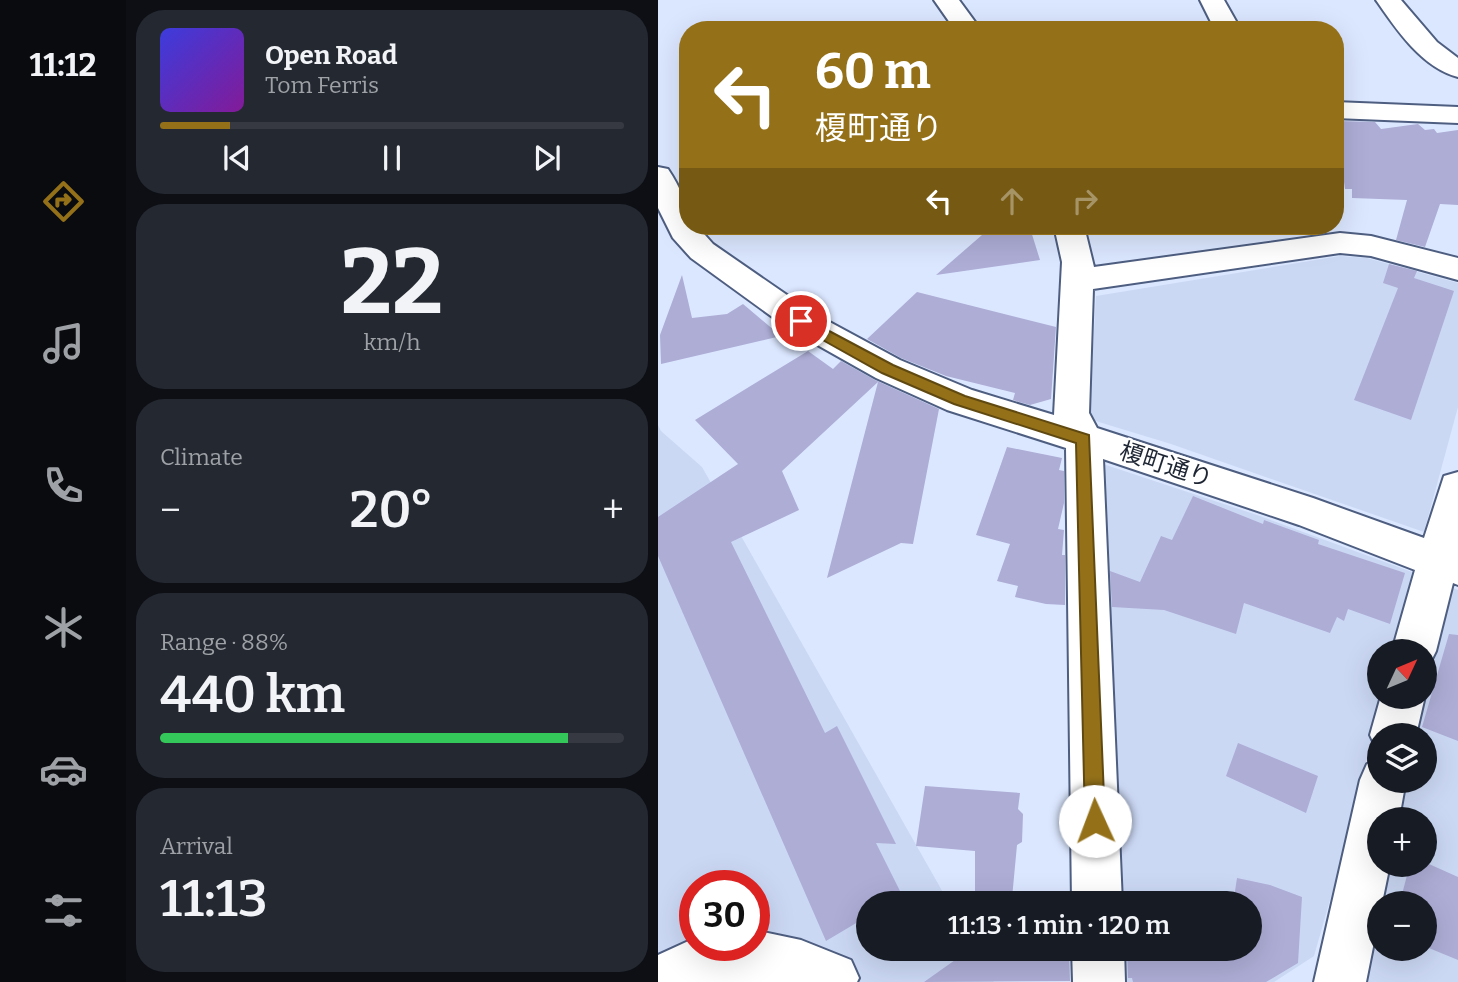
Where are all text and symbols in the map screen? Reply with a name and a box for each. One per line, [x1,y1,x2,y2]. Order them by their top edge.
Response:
text: Open Road [265,40,397,71]
text: 60 m [815,42,931,101]
text: 11:12 [30,46,96,84]
icon: left [700,49,791,140]
text: Tom Ferris [265,71,379,99]
text: 榎町通り [815,109,943,147]
icon: previous [218,139,256,177]
icon: pause [373,139,411,177]
icon: next [528,139,566,177]
icon: directions [39,177,88,226]
icon: left [920,182,958,220]
icon: ahead [993,182,1031,220]
icon: right [1066,182,1104,220]
text: 22 [341,228,443,337]
pin [771,291,831,351]
icon: arrive [782,302,820,340]
icon: music [39,319,88,368]
text: km/h [364,328,420,356]
street label: 榎町通り [1116,437,1216,493]
text: Climate [160,443,243,471]
icon: phone [39,461,88,510]
text: 20° [349,478,434,541]
text: − [160,487,181,533]
text: + [602,487,624,533]
icon: climate [39,603,88,652]
text: Range · 88% [160,628,288,656]
north arrow [1367,639,1437,709]
map controls [1367,639,1437,961]
text: 440 km [160,663,345,726]
button: layers [1367,723,1437,793]
icon: car [39,745,88,794]
position arrow [1058,784,1132,858]
button: + [1367,807,1437,877]
text: Arrival [160,832,233,860]
text: 11:13 [160,867,268,930]
speed limit sign: 30 [679,870,770,961]
icon: filters [39,886,88,935]
button: − [1367,891,1437,961]
text: 11:13 · 1 min · 120 m [948,910,1170,941]

